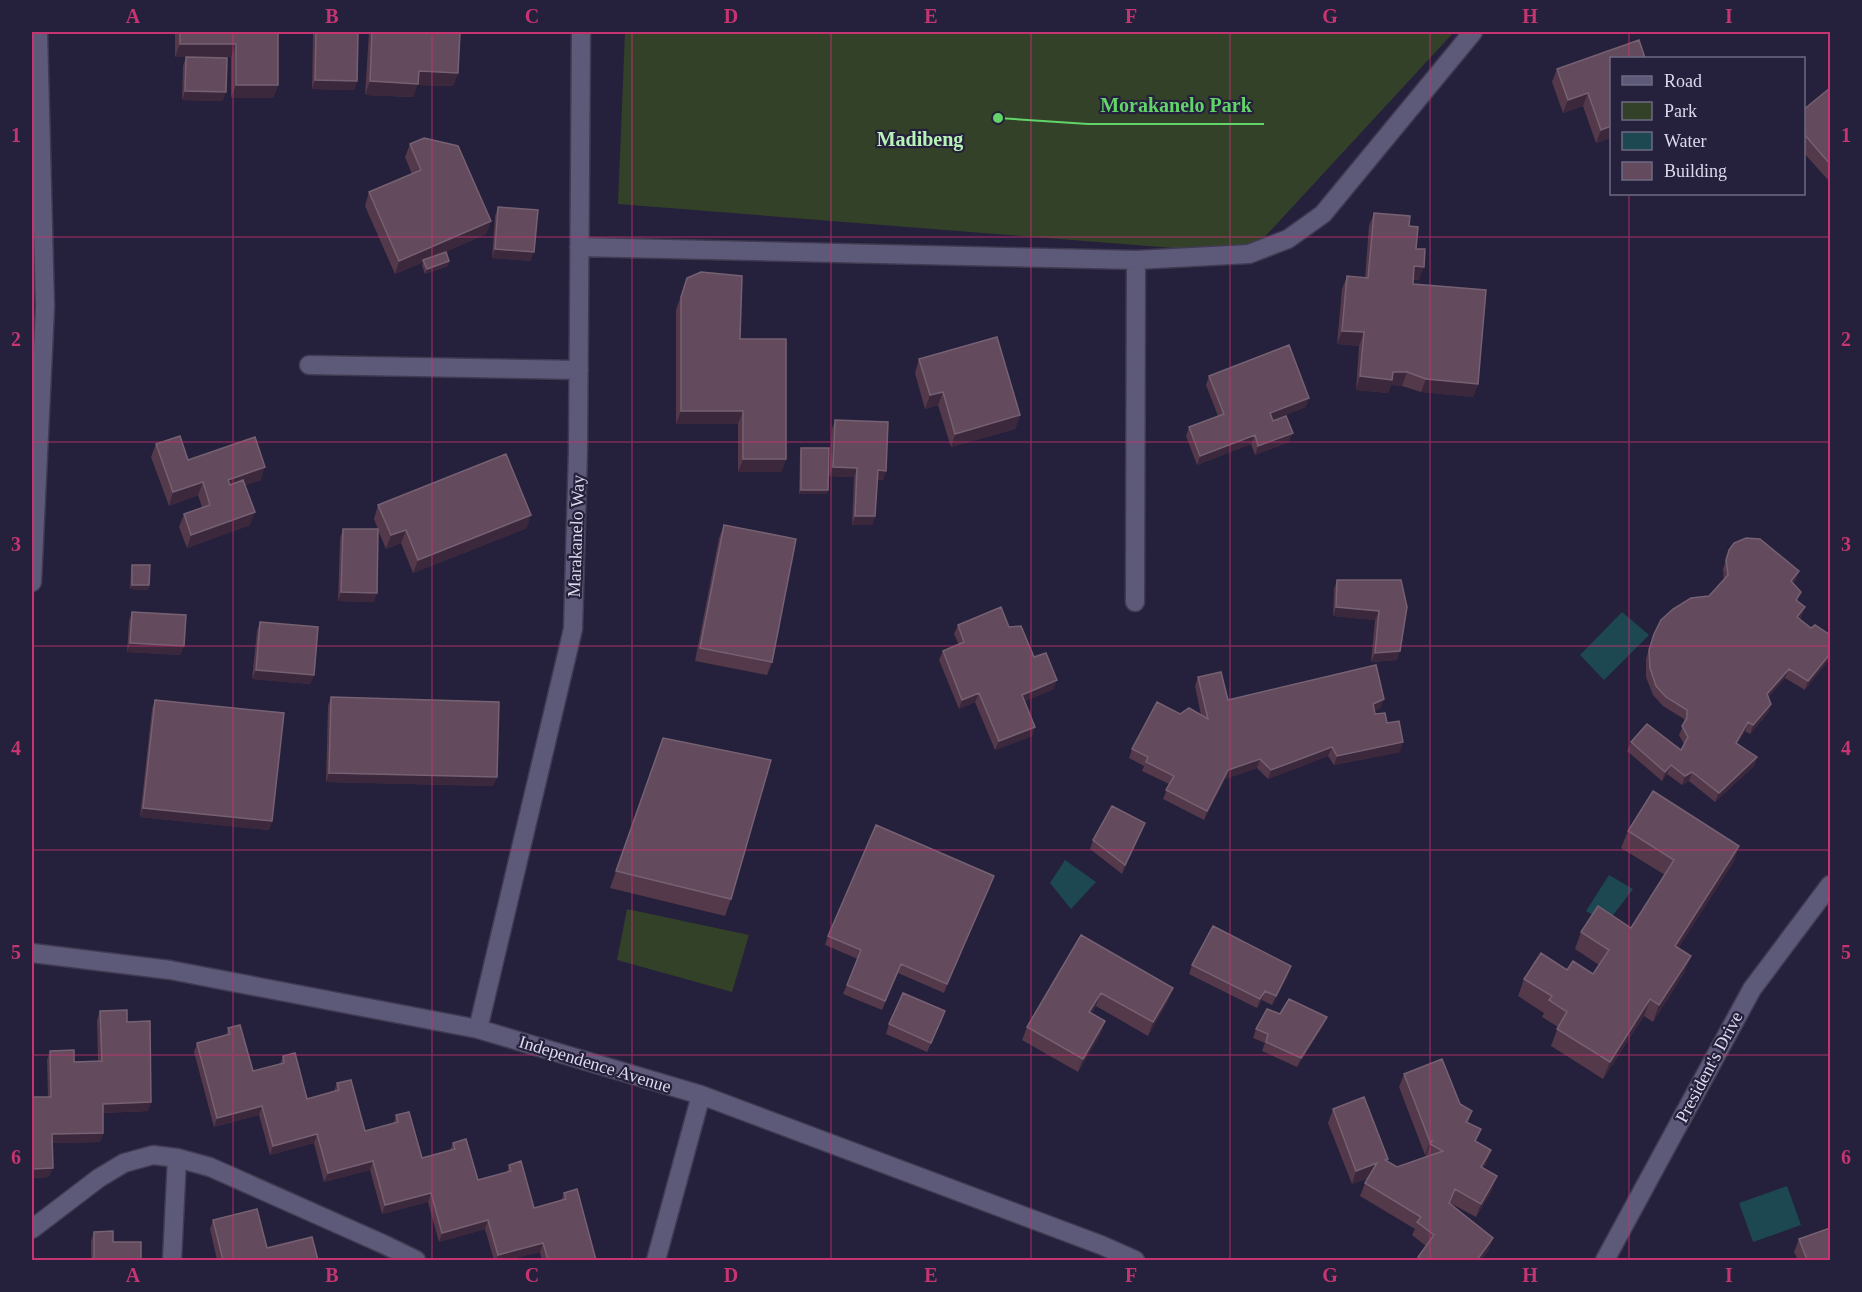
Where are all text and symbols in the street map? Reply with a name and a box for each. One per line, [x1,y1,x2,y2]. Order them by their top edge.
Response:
text: A [126,5,141,27]
text: B [325,5,339,27]
text: C [525,5,539,27]
text: D [724,5,738,27]
text: E [924,5,938,27]
text: F [1125,5,1137,27]
text: G [1322,5,1338,27]
text: H [1522,5,1538,27]
text: I [1725,5,1733,27]
legend [1610,57,1805,195]
text: Road [1664,71,1702,91]
callout: Morakanelo Park [1088,86,1264,124]
text: Morakanelo Park [1100,94,1253,116]
text: Park [1664,101,1697,121]
text: 1 [11,124,21,146]
text: 1 [1841,124,1851,146]
district label: Madibeng [877,128,963,151]
text: Water [1664,131,1707,151]
text: Building [1664,161,1727,181]
text: 2 [11,328,21,350]
text: 2 [1841,328,1851,350]
street label: Marakanelo Way [564,474,588,598]
text: 3 [11,533,21,555]
text: 3 [1841,533,1851,555]
text: 4 [11,737,21,759]
text: 4 [1841,737,1851,759]
text: 5 [11,941,21,963]
text: 5 [1841,941,1851,963]
street label: President's Drive [1671,1008,1747,1126]
street label: Independence Avenue [516,1031,674,1097]
text: 6 [11,1146,21,1168]
text: 6 [1841,1146,1851,1168]
text: A [126,1264,141,1286]
text: B [325,1264,339,1286]
text: C [525,1264,539,1286]
text: D [724,1264,738,1286]
text: E [924,1264,938,1286]
text: F [1125,1264,1137,1286]
text: G [1322,1264,1338,1286]
text: H [1522,1264,1538,1286]
text: I [1725,1264,1733,1286]

